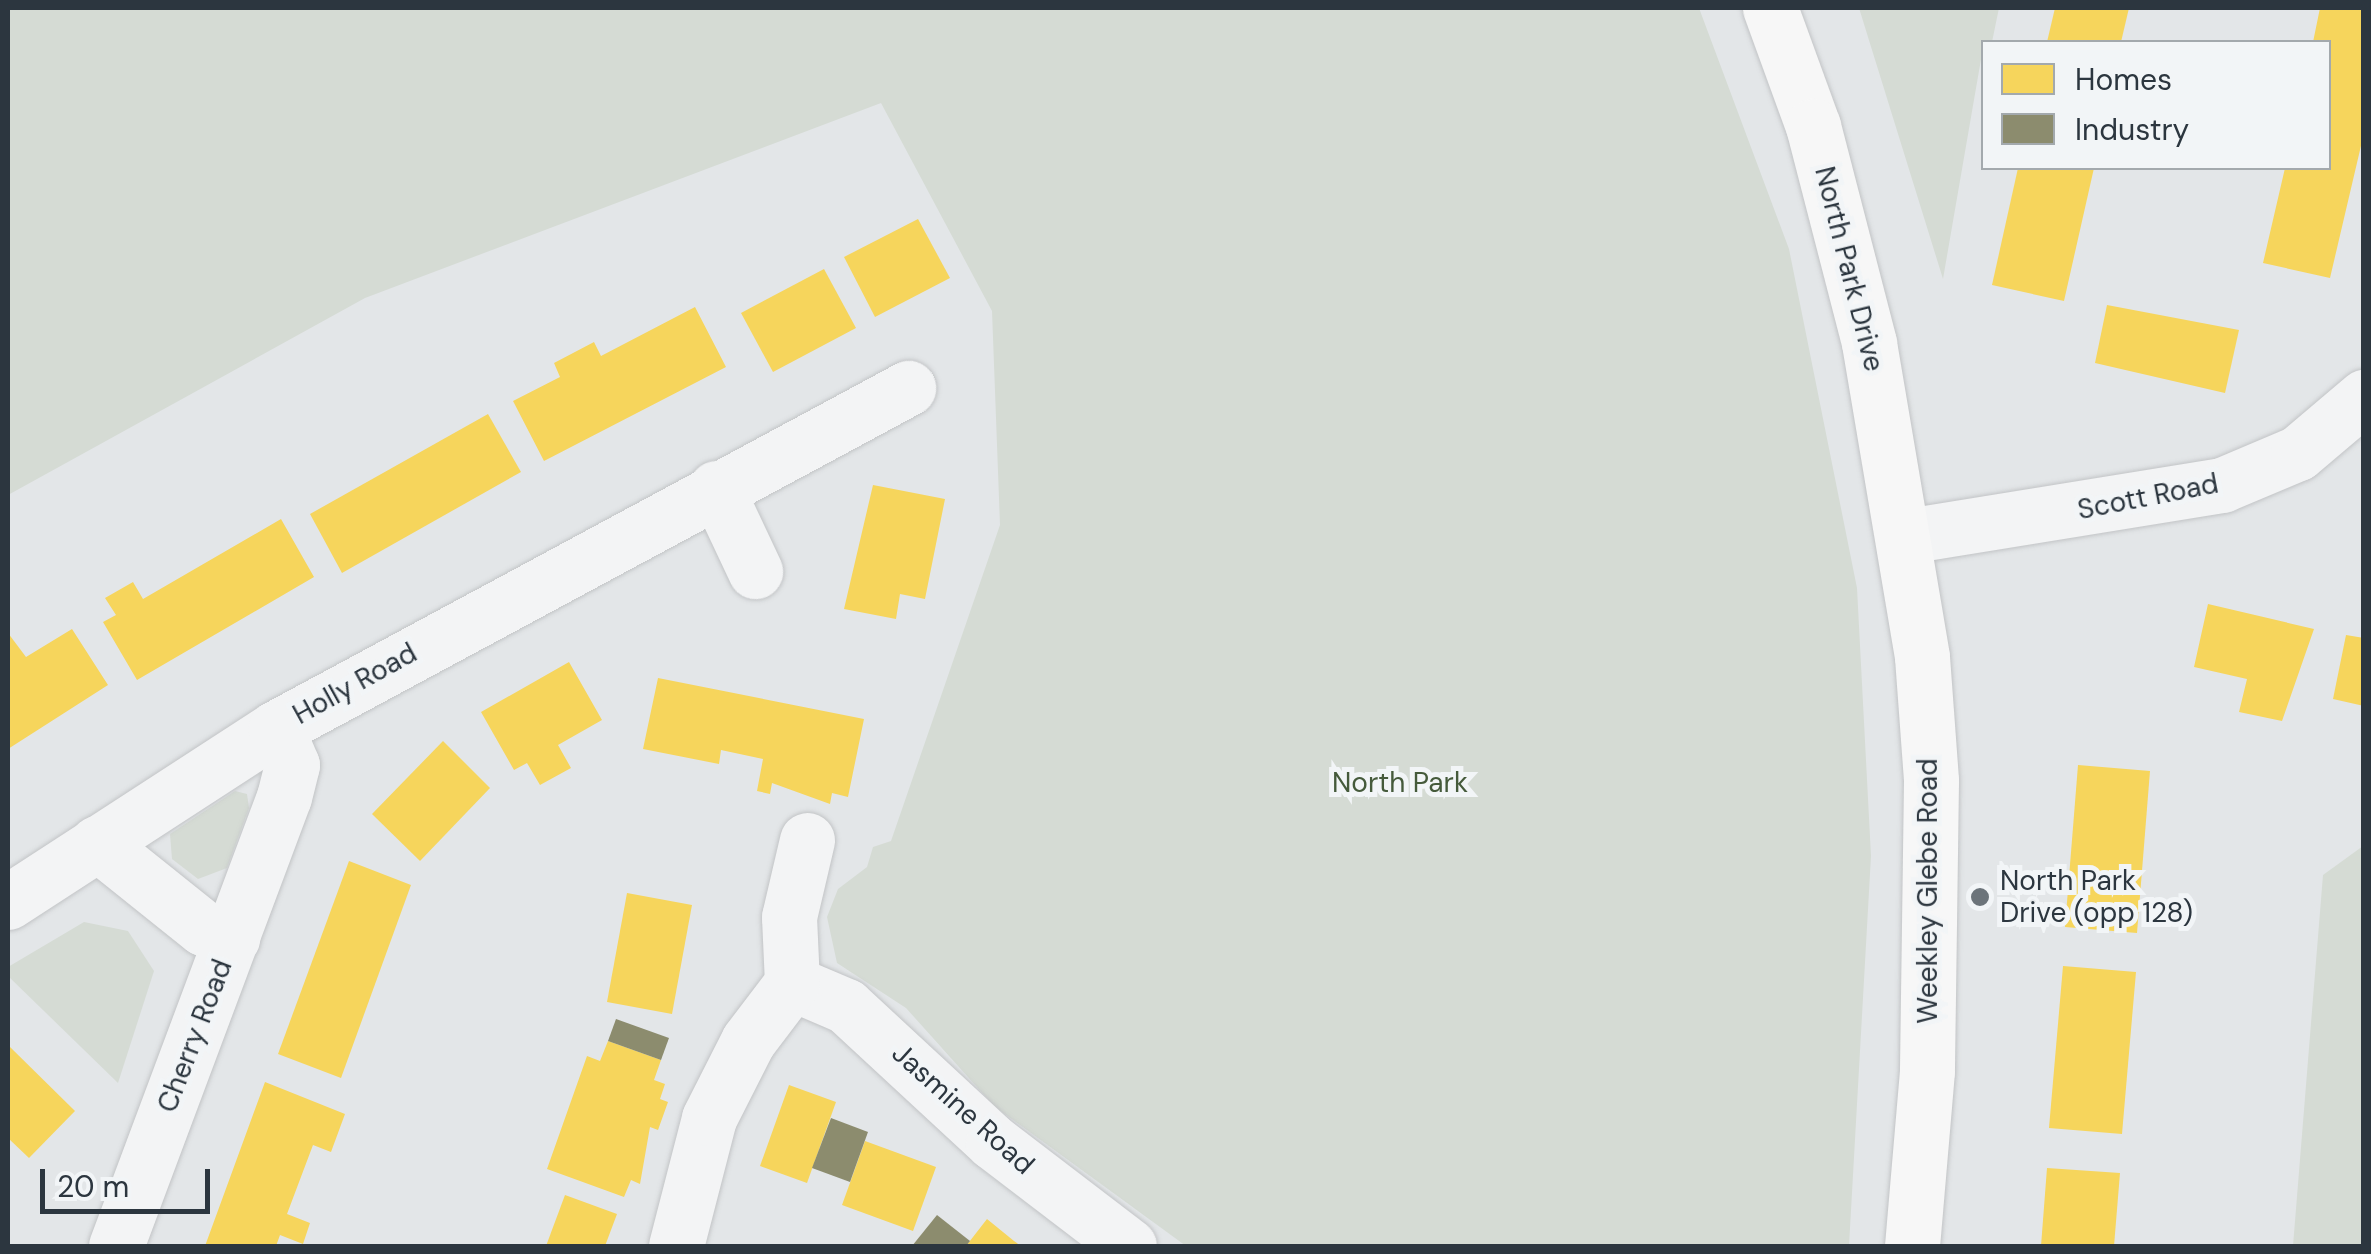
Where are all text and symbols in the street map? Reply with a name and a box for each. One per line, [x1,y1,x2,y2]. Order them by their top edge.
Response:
legend [1981,40,2331,170]
text: Homes [2075,60,2172,99]
text: Industry [2075,110,2189,149]
street label: North Park Drive [1807,163,1891,375]
street label: Scott Road [2075,467,2221,527]
street label: Holly Road [287,636,423,732]
street label: Weekley Glebe Road [1911,758,1945,1024]
park label: North Park [1332,766,1468,800]
place label: North Park Drive (opp 128) [2000,864,2193,930]
marker: North Park Drive (opp 128) [1969,886,1991,908]
street label: Cherry Road [150,955,240,1117]
street label: Jasmine Road [885,1036,1041,1182]
scale bar [45,1149,215,1211]
text: 20 m [57,1167,129,1206]

